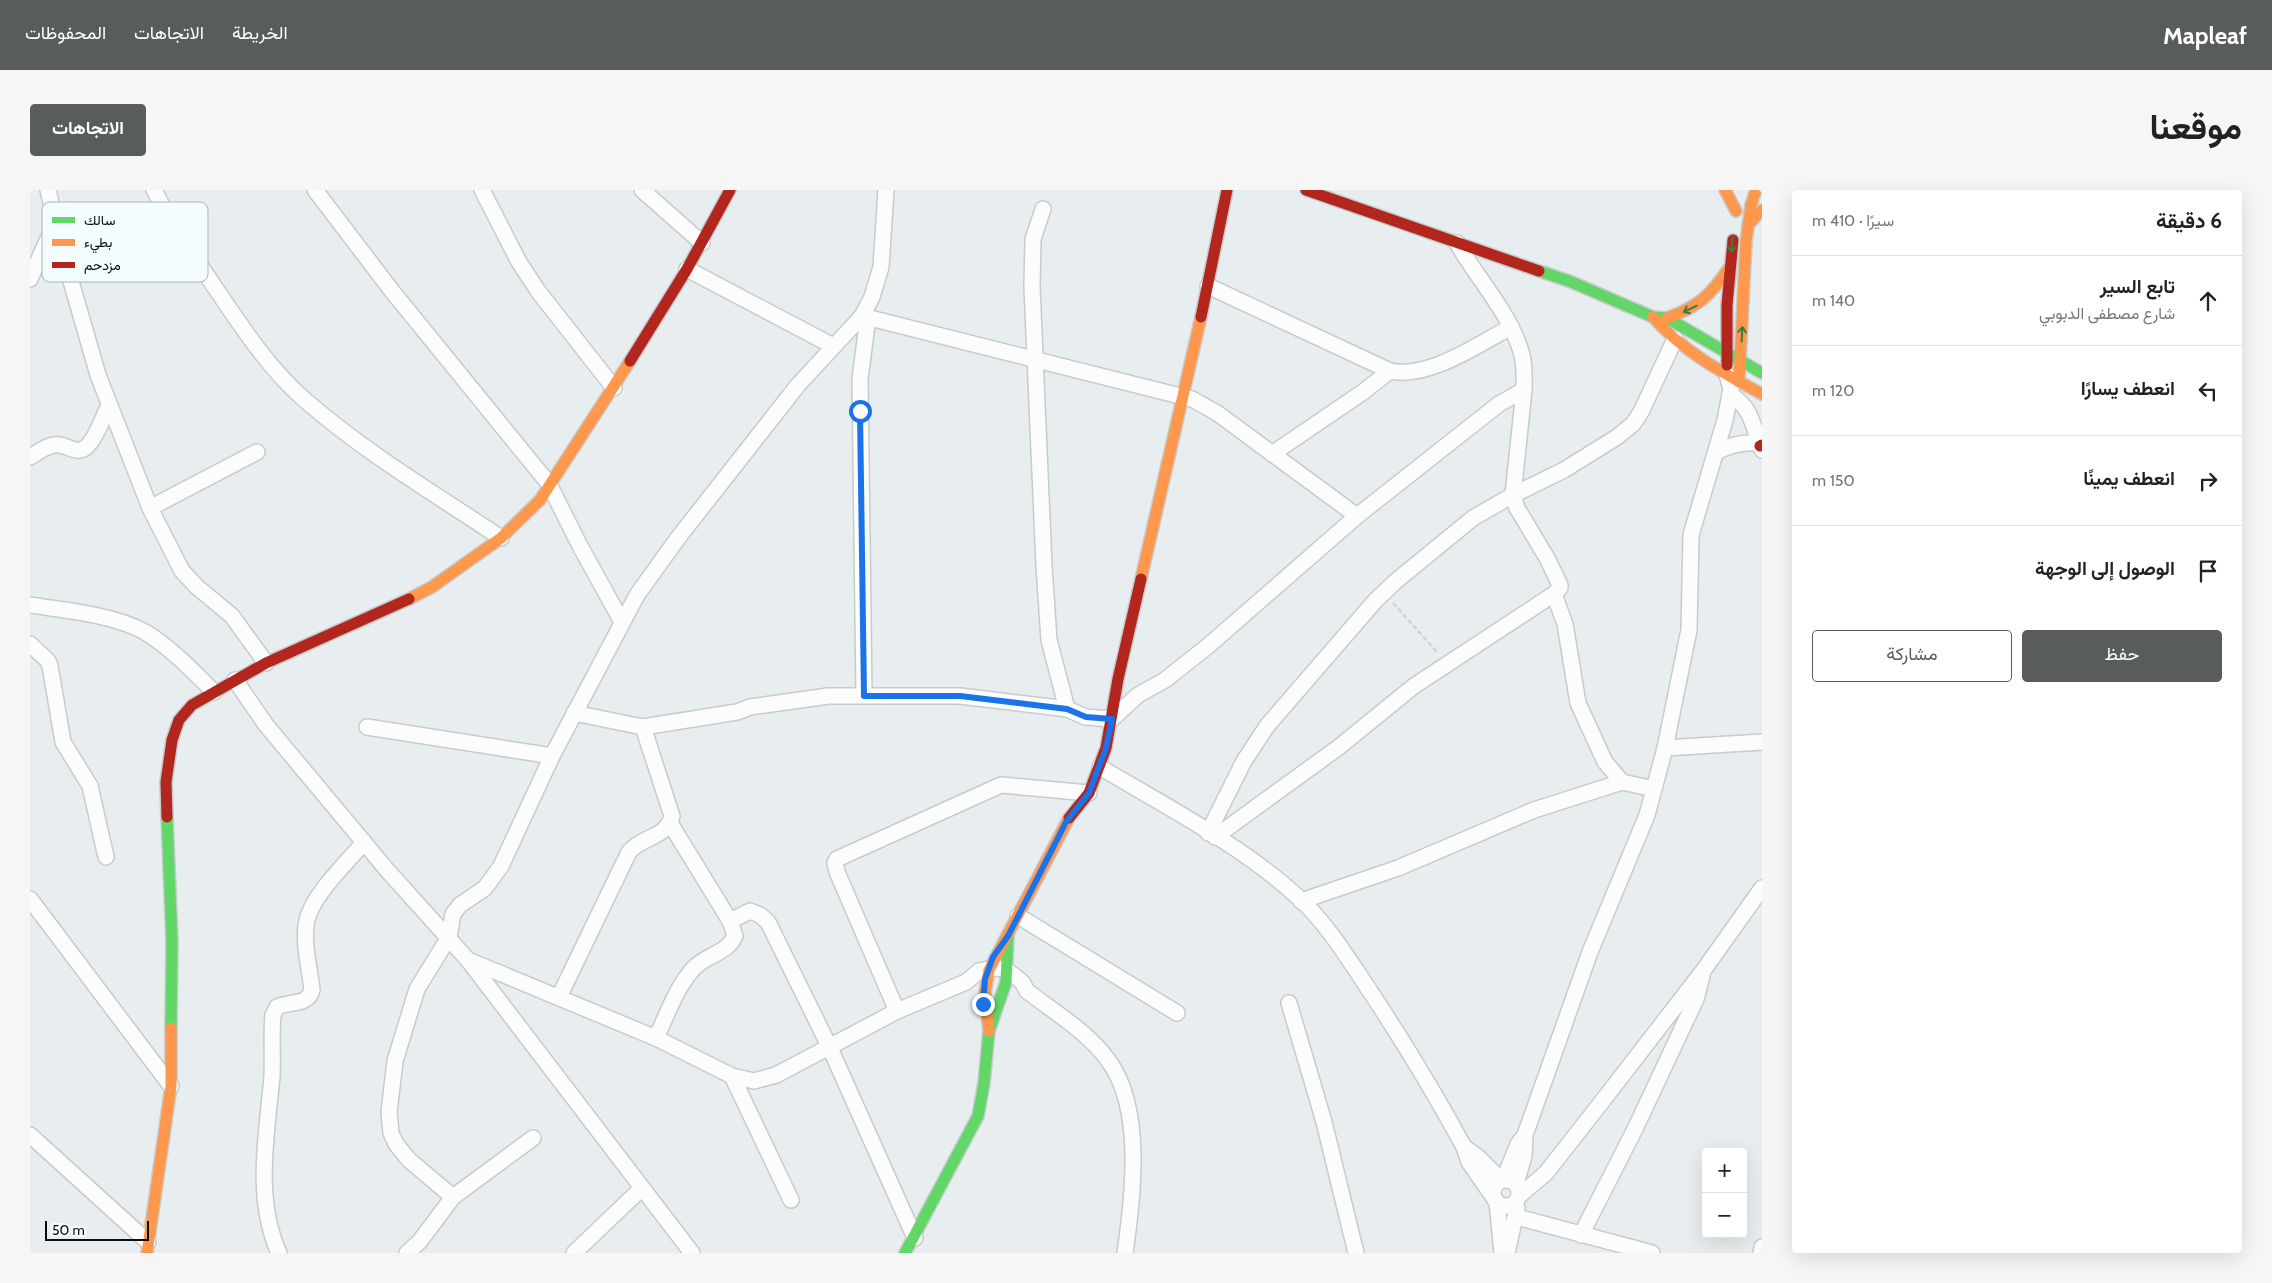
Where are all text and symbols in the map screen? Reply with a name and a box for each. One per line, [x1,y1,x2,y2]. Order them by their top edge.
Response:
text: Mapleaf [2163,21,2247,50]
text: المحفوظات [25,22,106,44]
text: الاتجاهات [134,22,204,44]
text: الخريطة [232,22,288,44]
button: الاتجاهات [30,104,146,156]
text: موقعنا [2149,105,2242,148]
legend [42,202,208,282]
text: 6 دقيقة [2156,208,2222,233]
text: سالك [84,211,115,229]
text: سيرًا · 410 m [1812,211,1894,230]
text: بطيء [84,233,112,254]
one-way arrow [1728,237,1737,253]
text: مزدحم [84,256,121,274]
text: تابع السير [2100,275,2175,298]
icon: ahead [2194,287,2222,315]
text: 140 m [1812,291,1855,310]
one-way arrow [1683,304,1698,314]
text: شارع مصطفى الدبوبي [2039,304,2175,323]
one-way arrow [1738,326,1747,342]
text: انعطف يسارًا [2081,377,2175,400]
icon: left [2194,377,2222,405]
text: 120 m [1812,381,1854,400]
route start [849,400,872,423]
text: انعطف يمينًا [2083,467,2175,490]
icon: right [2194,467,2222,495]
text: 150 m [1812,471,1855,490]
text: الوصول إلى الوجهة [2035,557,2175,580]
icon: arrive [2194,557,2222,585]
button: مشاركة [1812,630,2012,682]
button: حفظ [2022,630,2222,682]
route end [972,993,995,1016]
map controls [1702,1148,1747,1238]
button: + [1702,1148,1747,1193]
button: − [1702,1193,1747,1238]
scale bar [45,1218,149,1241]
text: 50 m [52,1221,85,1239]

